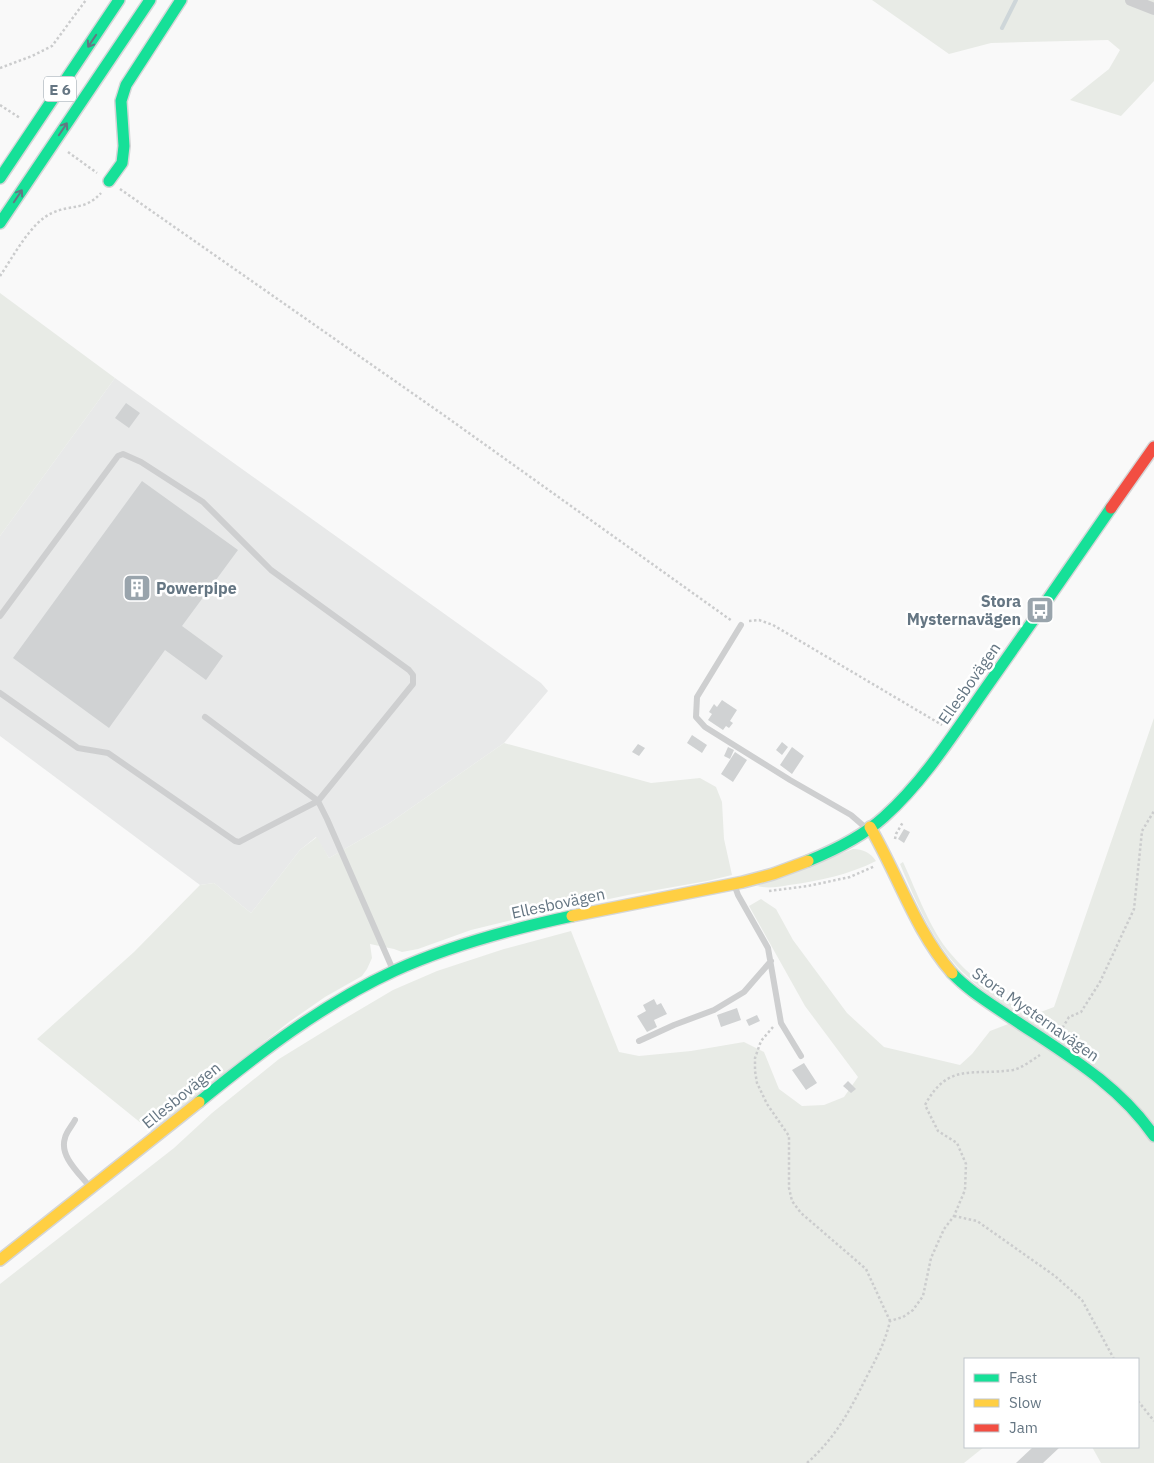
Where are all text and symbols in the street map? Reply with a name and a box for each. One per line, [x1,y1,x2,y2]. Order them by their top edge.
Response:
one-way arrow [87,33,97,47]
road number: E 6 [44,76,76,102]
one-way arrow [58,123,68,137]
one-way arrow [13,190,23,204]
building icon: Powerpipe [122,573,152,603]
place label: Powerpipe [156,578,237,598]
place label: Stora Mysternavägen [907,591,1021,629]
bus stop icon: Stora Mysternavägen [1025,595,1055,625]
street label: Ellesbovägen [934,638,1004,728]
street label: Ellesbovägen [509,883,607,923]
street label: Stora Mysternavägen [969,963,1103,1065]
street label: Ellesbovägen [138,1057,224,1133]
legend [964,1358,1139,1448]
text: Fast [1009,1368,1037,1387]
text: Slow [1009,1393,1042,1412]
text: Jam [1009,1418,1038,1437]

